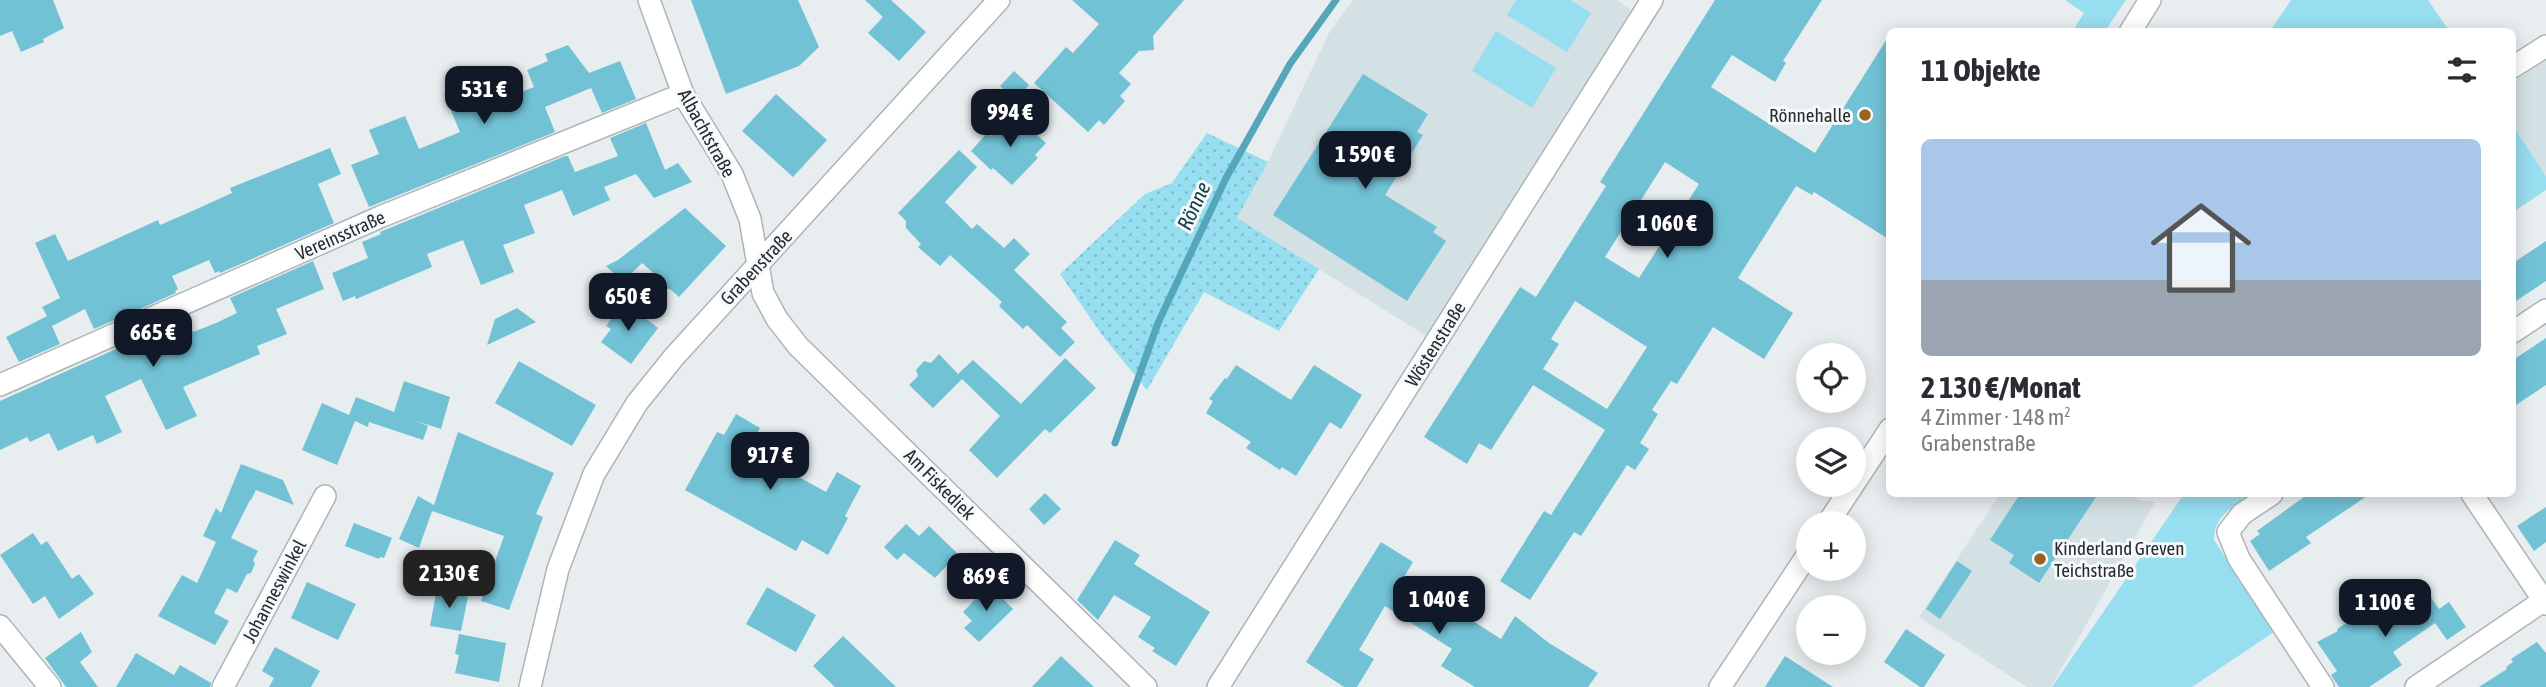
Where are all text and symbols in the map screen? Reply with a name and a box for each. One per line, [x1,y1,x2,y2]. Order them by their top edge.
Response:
icon: filters [2443,51,2481,89]
text: 11 Objekte [1921,53,2041,87]
pin: 531 € [435,66,533,126]
text: 531 € [461,76,507,102]
street label: Albachtstraße [674,85,740,181]
pin: 994 € [961,90,1059,149]
text: 994 € [987,99,1033,125]
place label: Rönnehalle [1769,104,1851,126]
marker: Rönnehalle [1857,107,1873,123]
pin: 1 590 € [1300,132,1430,191]
text: 1 590 € [1335,141,1395,167]
water label: Rönne [1172,178,1215,233]
icon: home [2138,185,2264,311]
pin: 1 060 € [1602,201,1732,260]
street label: Vereinsstraße [292,205,388,265]
text: 1 060 € [1637,210,1697,236]
street label: Grabenstraße [716,225,796,309]
pin: 650 € [579,274,677,333]
text: 650 € [605,283,651,309]
street label: Wöstenstraße [1400,298,1470,390]
pin: 665 € [104,310,202,369]
text: 665 € [130,319,176,345]
map controls [1796,343,1866,665]
button: locate [1796,343,1866,413]
text: 2 130 €/Monat [1921,370,2081,404]
text: 4 Zimmer · 148 m² [1921,404,2071,430]
button: layers [1796,427,1866,497]
text: Grabenstraße [1921,430,2036,456]
pin: 917 € [721,433,819,492]
text: 917 € [747,442,793,468]
street label: Am Fiskediek [900,444,980,524]
button: + [1796,511,1866,581]
street label: Johanneswinkel [238,536,310,646]
place label: Kinderland Greven Teichstraße [2054,537,2184,581]
pin: 2 130 € [384,550,514,610]
marker: Kinderland Greven Teichstraße [2032,551,2048,567]
pin: 869 € [937,554,1035,613]
text: 2 130 € [419,560,479,586]
text: 869 € [963,563,1009,589]
pin: 1 040 € [1374,576,1504,636]
pin: 1 100 € [2320,580,2450,639]
text: 1 040 € [1409,586,1469,612]
text: 1 100 € [2355,589,2415,615]
button: − [1796,595,1866,665]

